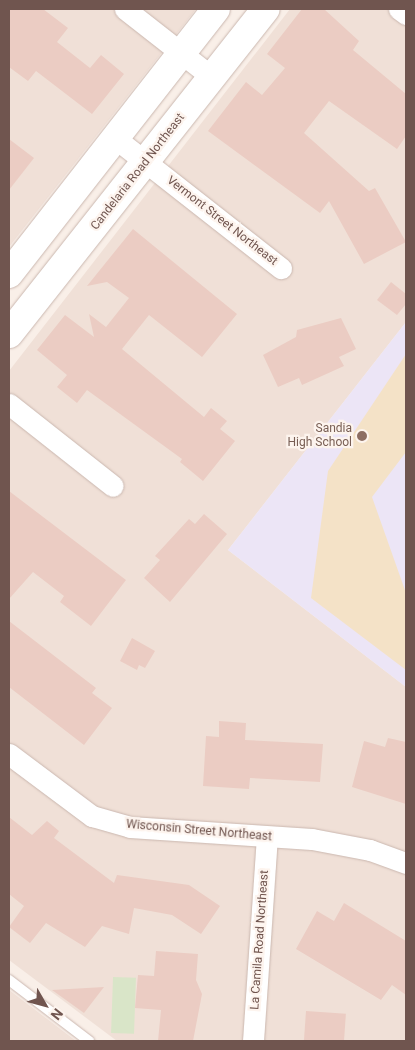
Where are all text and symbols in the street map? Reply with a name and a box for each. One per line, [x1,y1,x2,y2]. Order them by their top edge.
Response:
street label: Candelaria Road Northeast [88,111,188,233]
street label: Vermont Street Northeast [164,173,280,269]
place label: Sandia High School [288,422,352,450]
marker: Sandia High School [356,430,368,442]
street label: Wisconsin Street Northeast [126,817,272,845]
street label: La Camila Road Northeast [248,870,272,1010]
north arrow [20,980,70,1030]
text: N [47,1005,66,1023]

